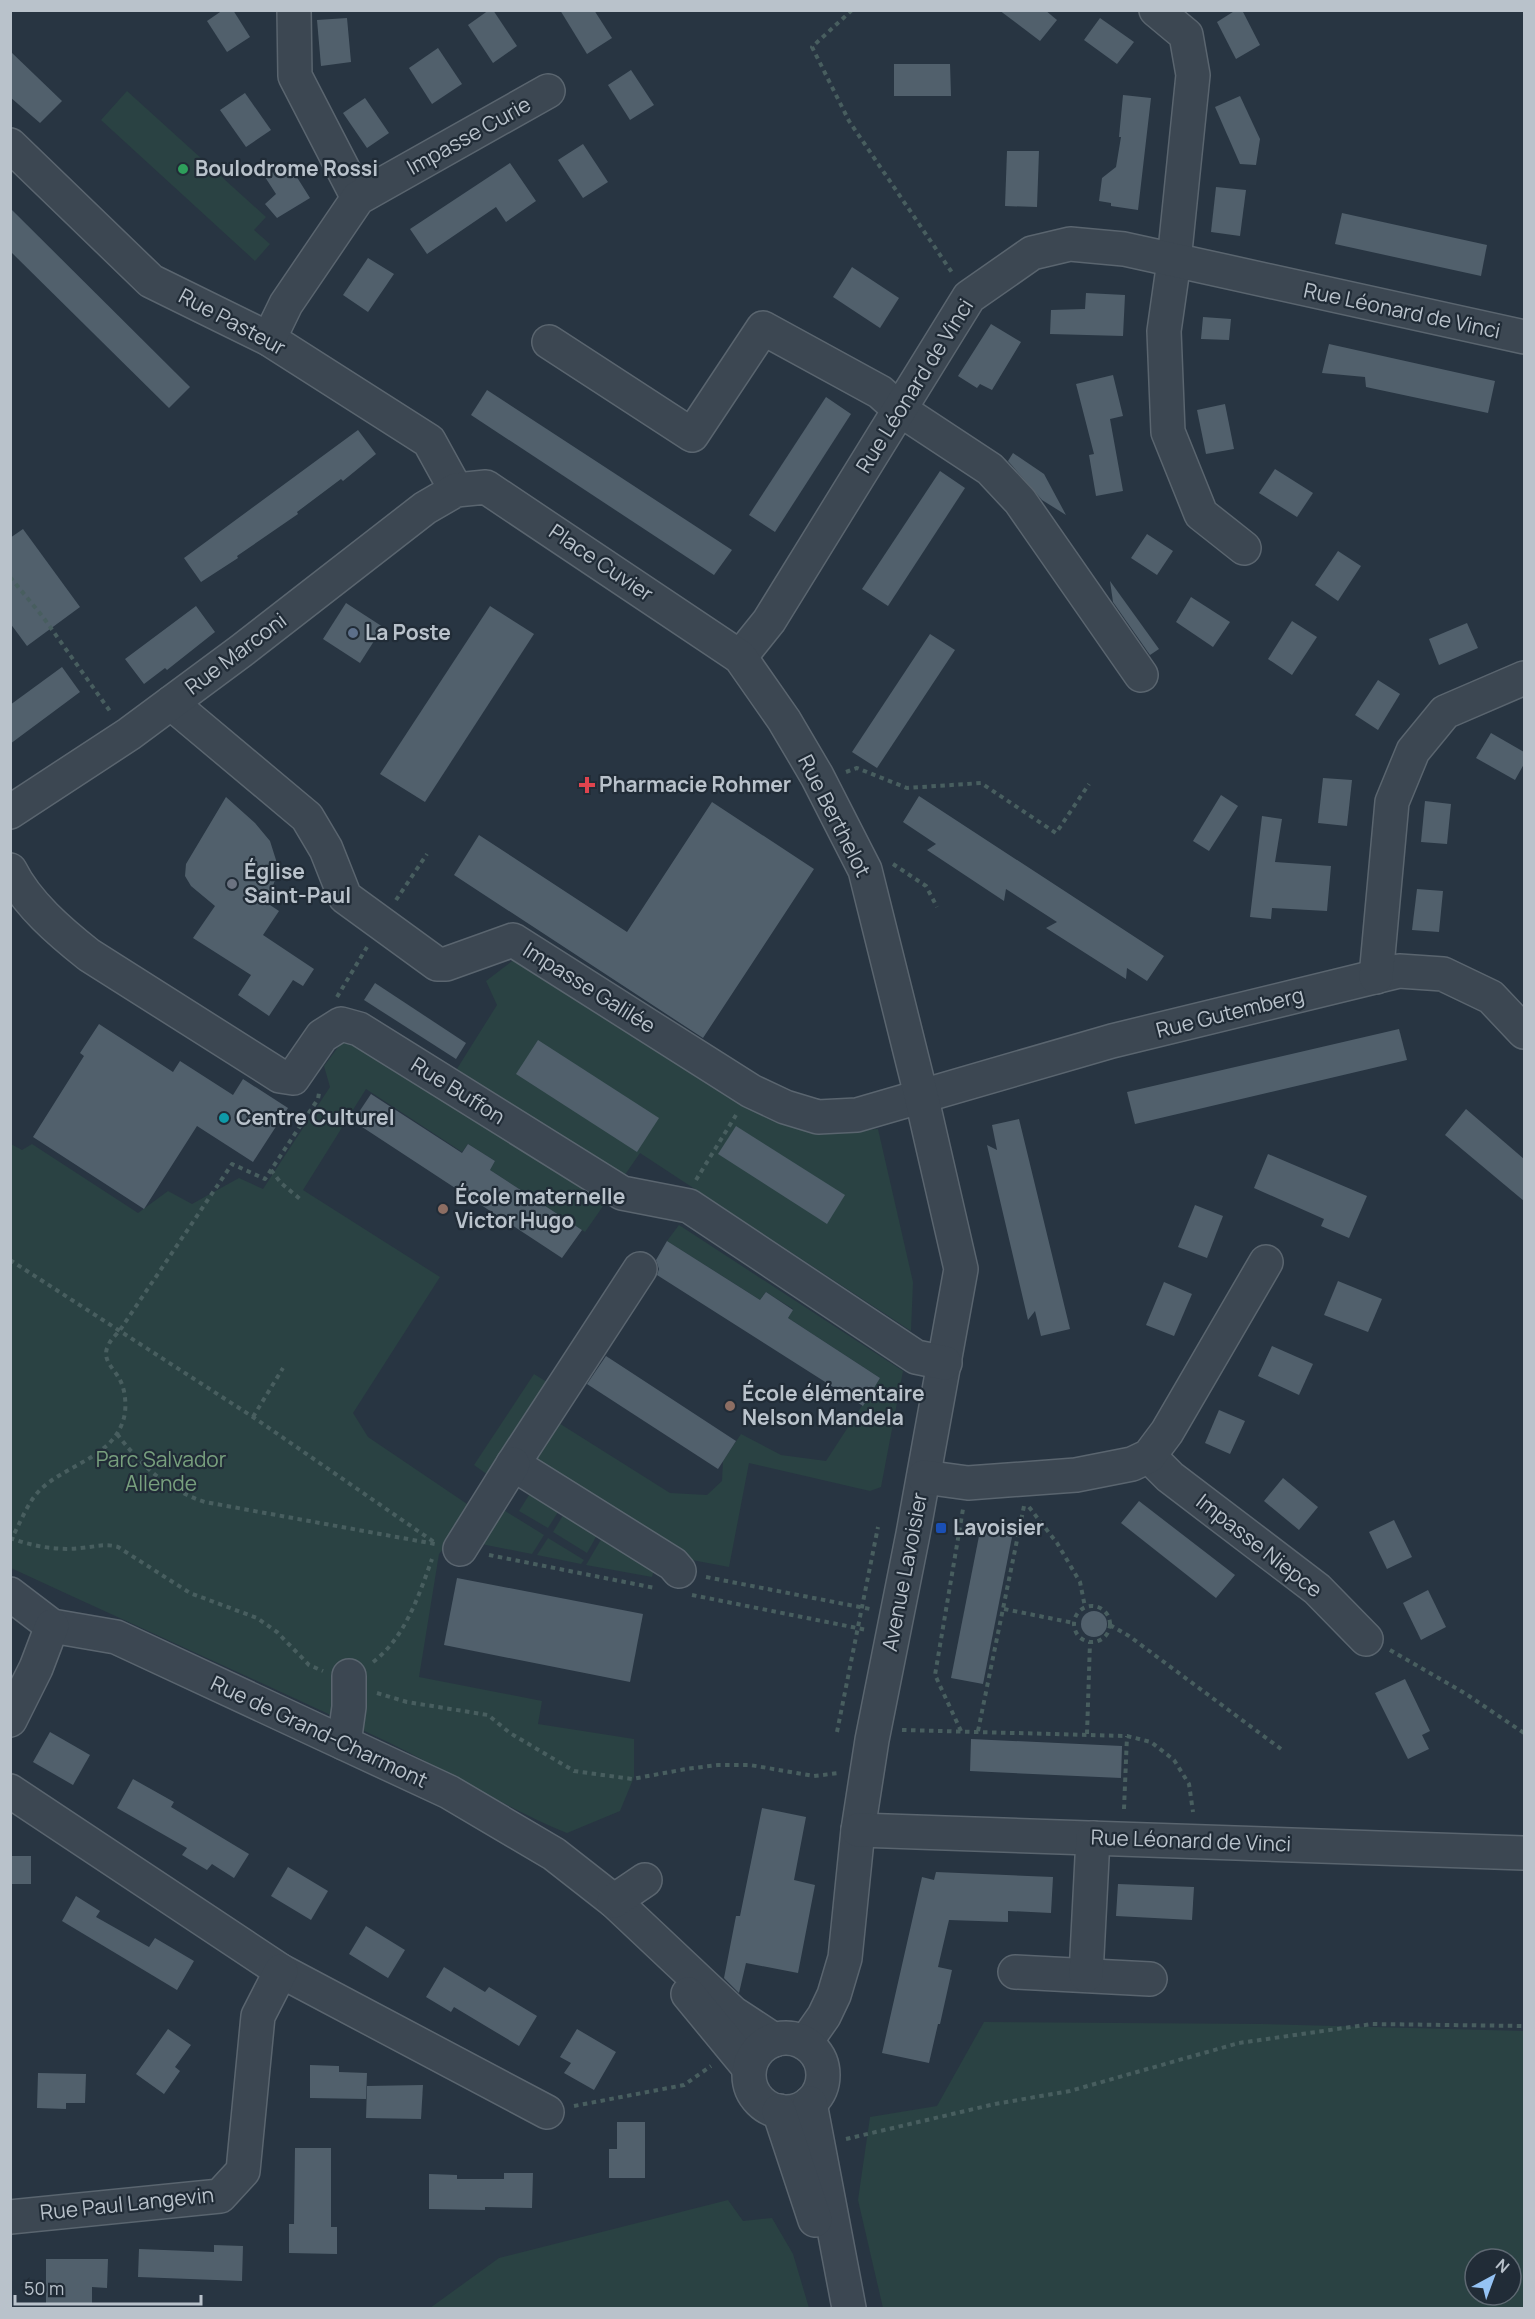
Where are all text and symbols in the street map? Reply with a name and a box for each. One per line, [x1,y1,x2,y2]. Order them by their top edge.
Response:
street label: Impasse Curie [402,90,535,181]
place label: Boulodrome Rossi [195,154,378,182]
marker: Boulodrome Rossi [176,162,190,176]
street label: Rue Léonard de Vinci [1301,275,1503,345]
street label: Rue Pasteur [174,281,291,361]
street label: Rue Léonard de Vinci [849,293,979,478]
street label: Place Cuvier [544,517,659,608]
street label: Rue Marconi [179,606,292,700]
place label: La Poste [365,618,451,646]
marker: La Poste [346,626,360,640]
street label: Rue Berthelot [792,750,878,882]
place label: Pharmacie Rohmer [599,770,791,798]
marker: Pharmacie Rohmer [580,778,594,792]
place label: Église Saint-Paul [244,857,351,909]
marker: Église Saint-Paul [225,877,239,891]
street label: Impasse Galilée [518,935,661,1039]
street label: Rue Gutemberg [1153,980,1307,1044]
street label: Rue Buffon [406,1050,511,1130]
place label: Centre Culturel [236,1103,395,1131]
marker: Centre Culturel [217,1111,231,1125]
place label: École maternelle Victor Hugo [455,1182,625,1234]
marker: École maternelle Victor Hugo [436,1202,450,1216]
place label: École élémentaire Nelson Mandela [742,1379,925,1431]
marker: École élémentaire Nelson Mandela [723,1399,737,1413]
park label: Parc Salvador Allende [96,1445,227,1497]
street label: Impasse Niepce [1191,1487,1328,1603]
street label: Avenue Lavoisier [875,1489,933,1654]
place label: Lavoisier [953,1513,1044,1541]
marker: Lavoisier [934,1521,948,1535]
street label: Rue de Grand-Charmont [206,1668,432,1794]
street label: Rue Léonard de Vinci [1090,1823,1292,1857]
street label: Rue Paul Langevin [38,2180,215,2226]
north arrow [1463,2247,1523,2307]
text: N [1491,2254,1514,2278]
scale bar [15,2268,201,2306]
text: 50 m [24,2276,64,2300]

